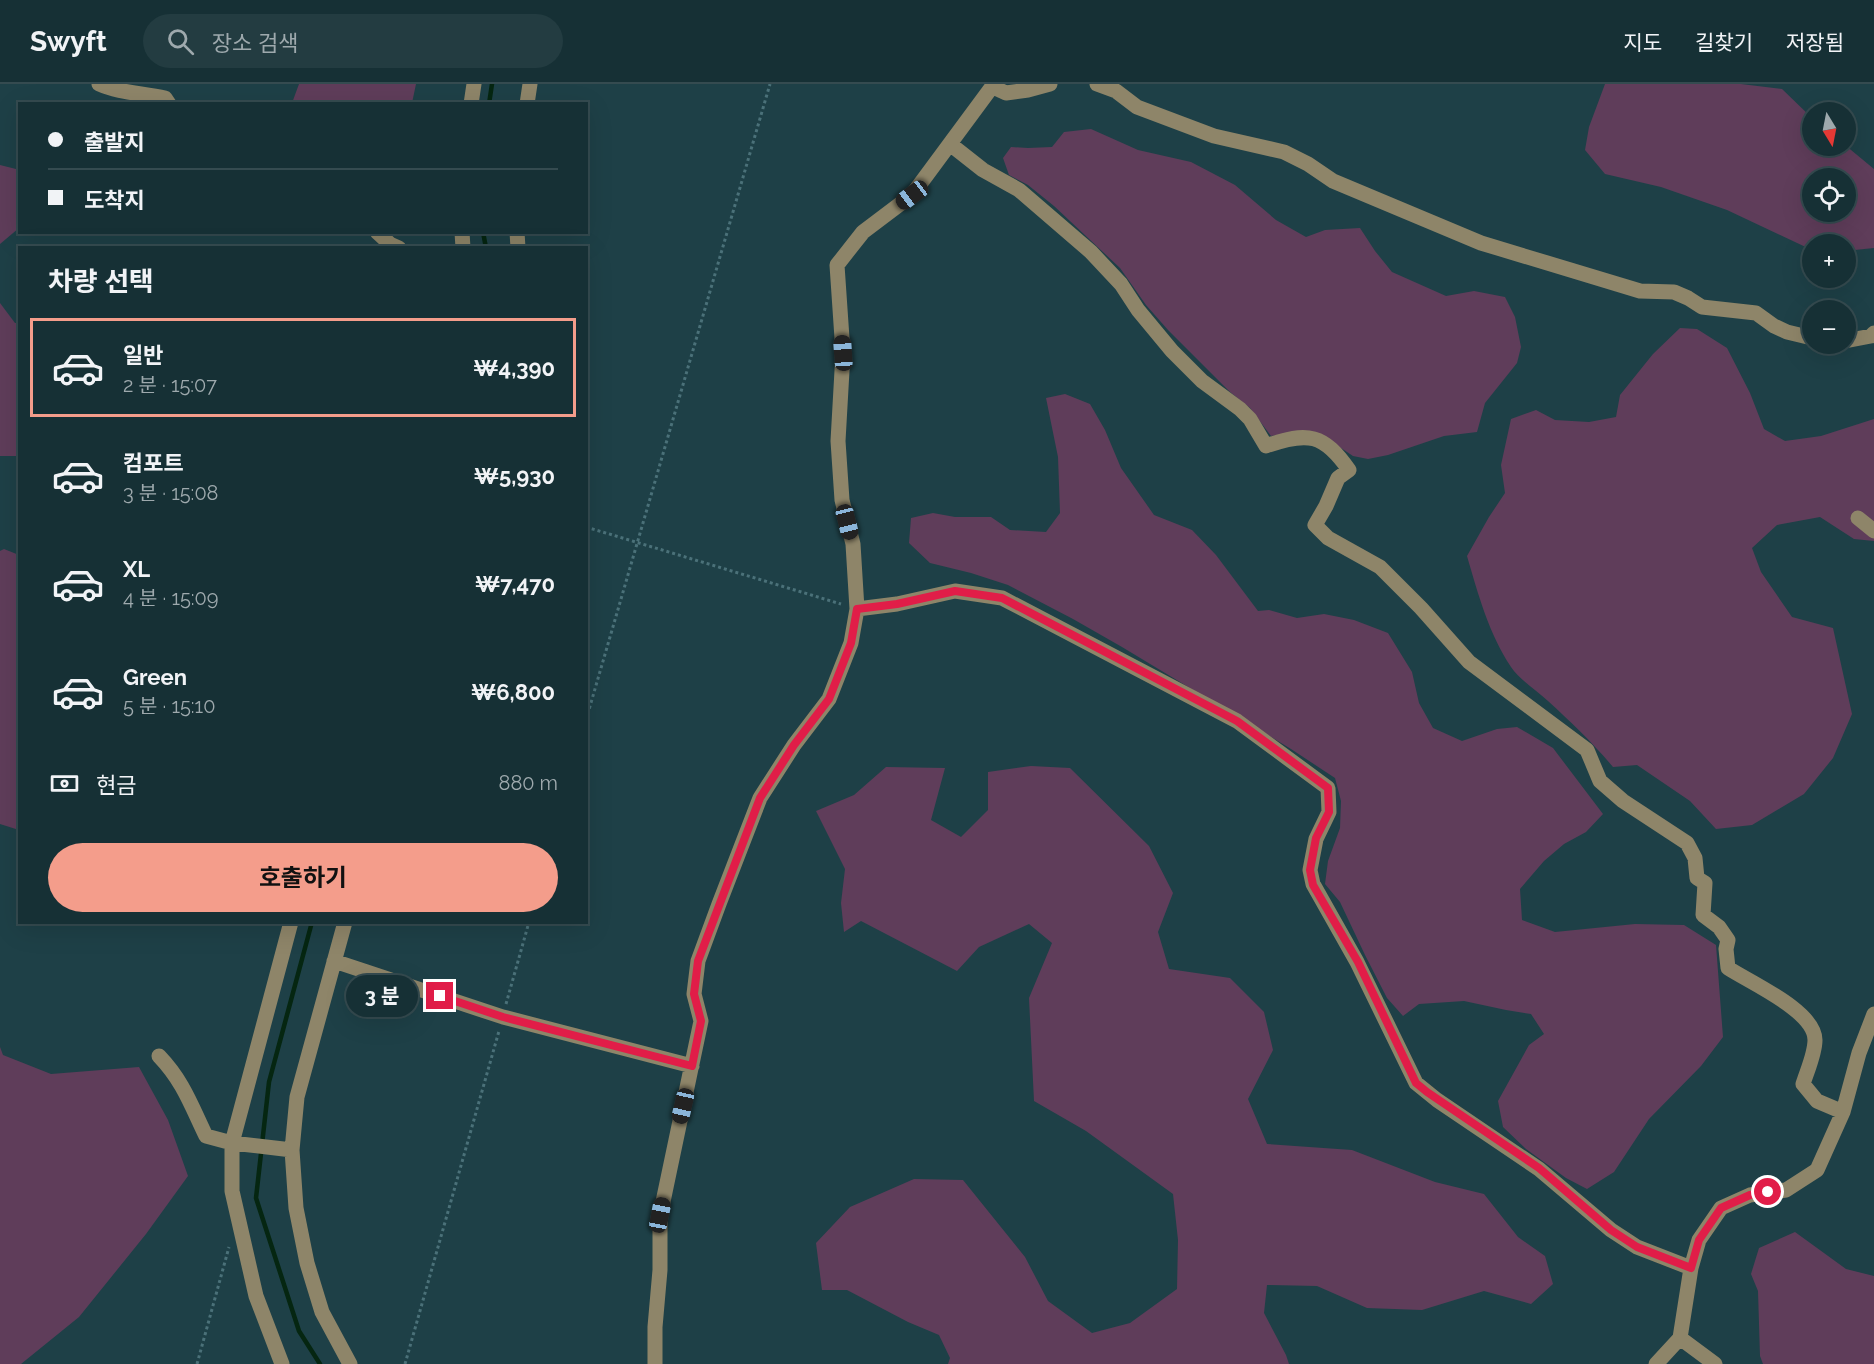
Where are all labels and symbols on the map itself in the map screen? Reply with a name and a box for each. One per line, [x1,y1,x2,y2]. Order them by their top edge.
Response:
north arrow [1802,102,1856,156]
car [892,177,932,213]
car [833,334,853,372]
car [834,502,860,542]
callout: 3 분 [347,975,419,1017]
route end [426,982,453,1009]
car [670,1086,696,1126]
route start [1754,1178,1781,1205]
car [648,1196,672,1234]

